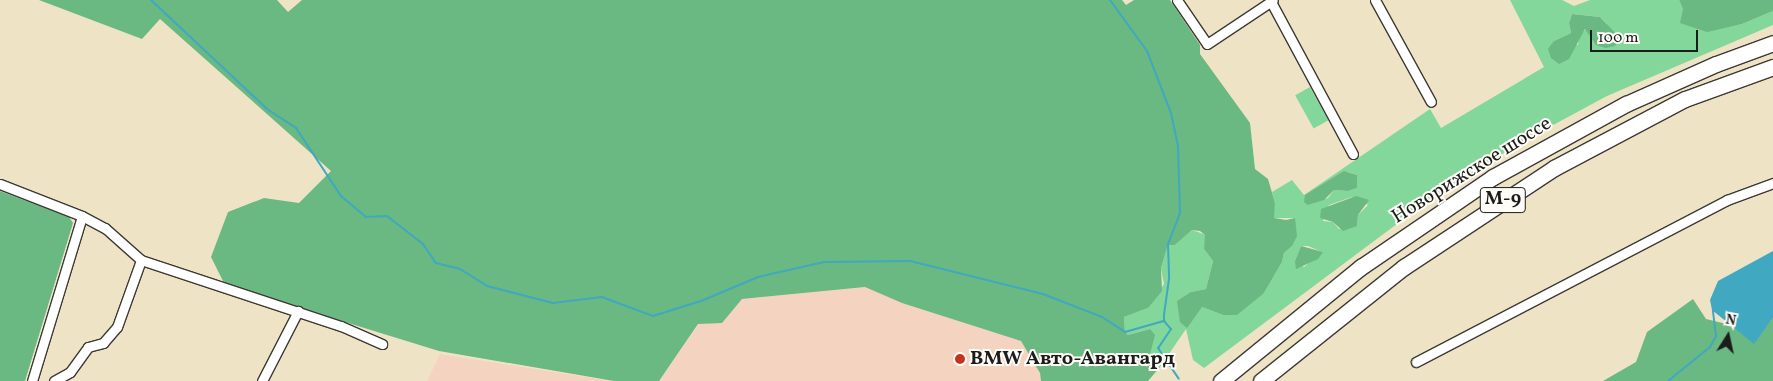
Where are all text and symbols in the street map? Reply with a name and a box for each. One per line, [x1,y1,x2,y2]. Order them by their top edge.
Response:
scale bar [1593,20,1700,52]
text: 100 m [1598,28,1638,49]
street label: Новорижское шоссе [1388,112,1556,230]
road number: М-9 [1479,184,1527,216]
text: N [1724,310,1737,331]
north arrow [1703,311,1753,361]
place label: BMW Авто-Авангард [970,347,1175,371]
marker: BMW Авто-Авангард [954,353,966,365]

